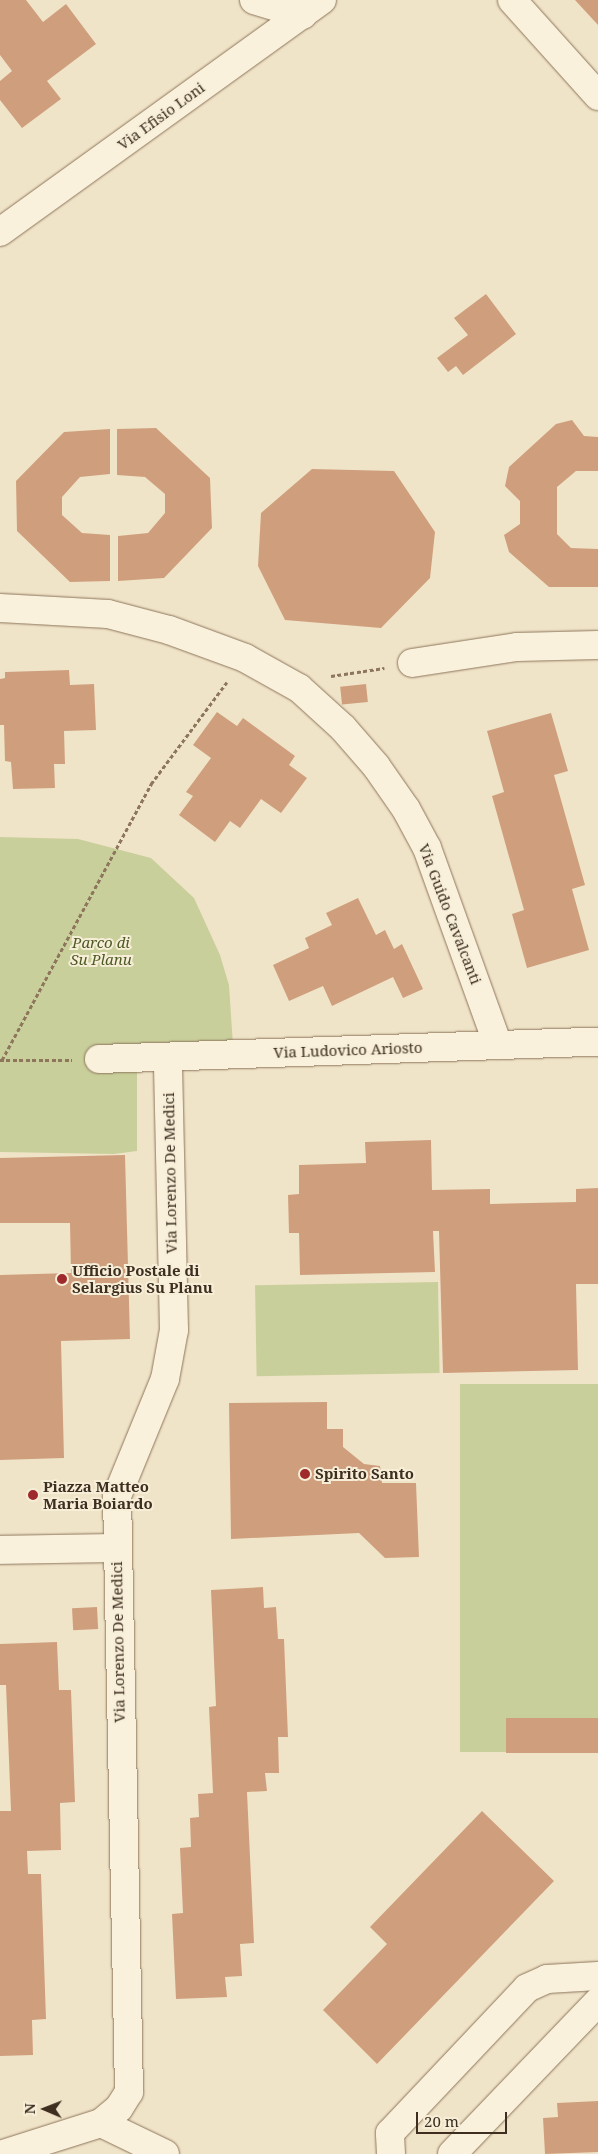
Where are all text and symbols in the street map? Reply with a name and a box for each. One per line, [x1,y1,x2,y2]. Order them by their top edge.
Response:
street label: Via Efisio Loni [114,78,208,154]
street label: Via Guido Cavalcanti [415,841,485,987]
park label: Parco di Su Planu [70,933,132,968]
street label: Via Ludovico Ariosto [273,1038,423,1062]
street label: Via Lorenzo De Medici [160,1092,180,1254]
place label: Ufficio Postale di Selargius Su Planu [72,1261,213,1296]
marker: Ufficio Postale di Selargius Su Planu [56,1273,68,1285]
place label: Spirito Santo [315,1465,414,1483]
marker: Spirito Santo [299,1468,311,1480]
place label: Piazza Matteo Maria Boiardo [43,1477,153,1512]
marker: Piazza Matteo Maria Boiardo [27,1489,39,1501]
street label: Via Lorenzo De Medici [108,1561,128,1723]
north arrow [20,2084,70,2134]
scale bar [418,2102,509,2134]
text: N [20,2103,39,2114]
text: 20 m [424,2111,459,2131]

